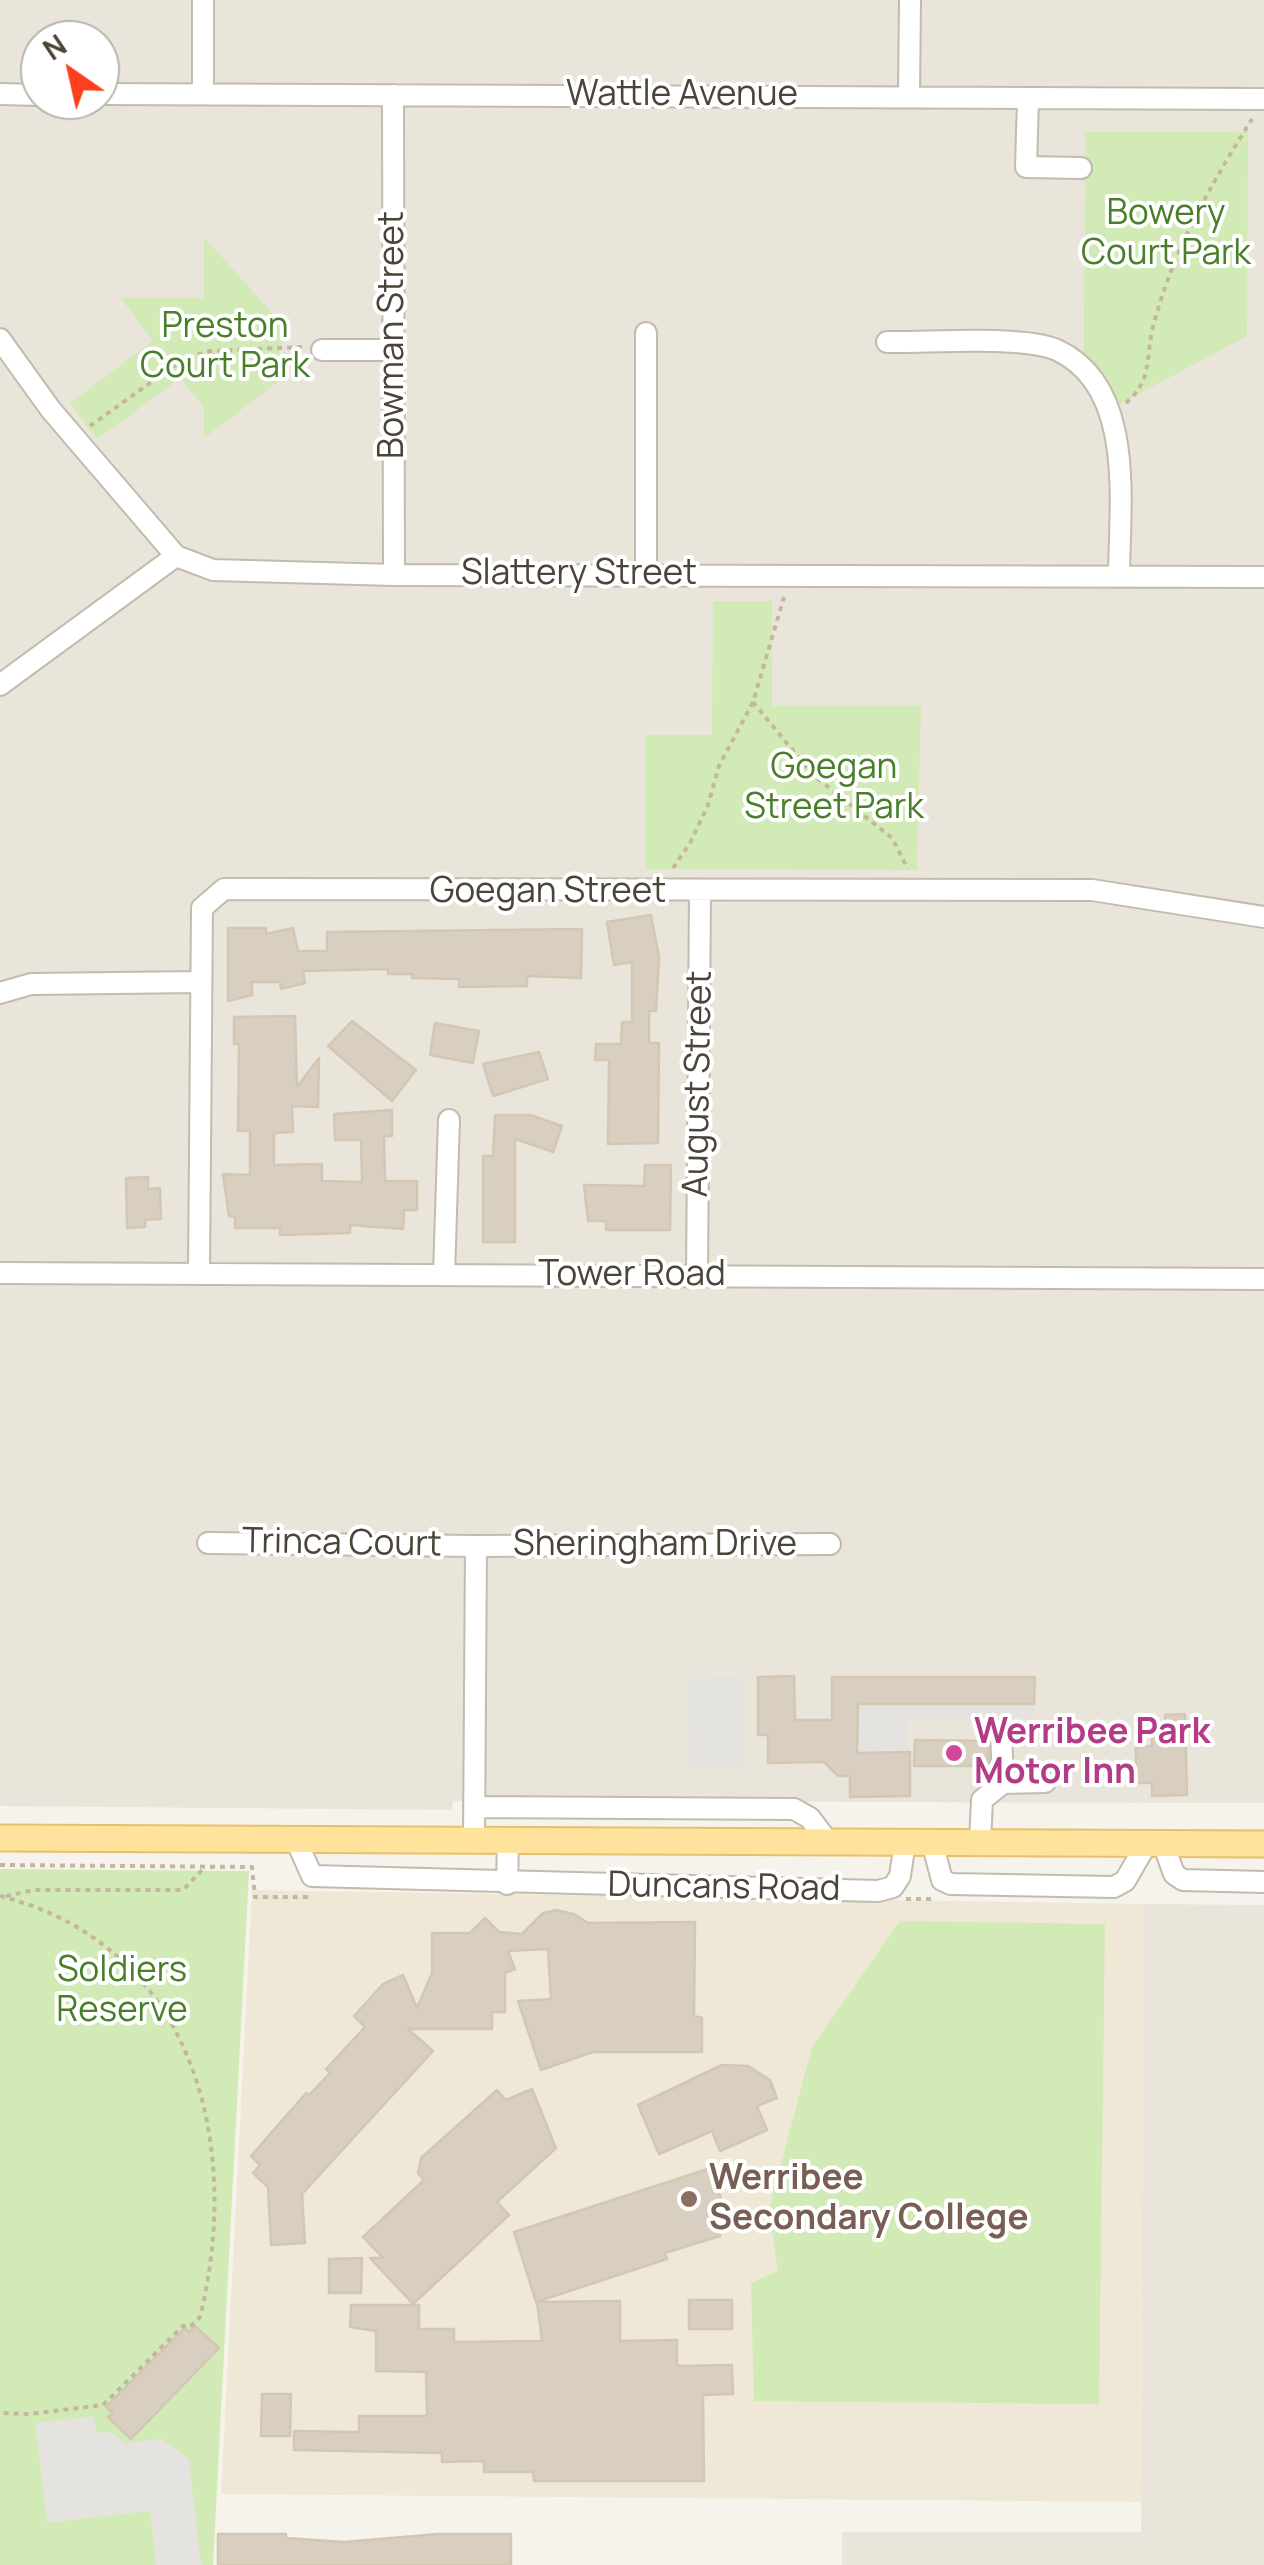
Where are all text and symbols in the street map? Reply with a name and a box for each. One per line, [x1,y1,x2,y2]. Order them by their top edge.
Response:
north arrow [20,20,120,120]
text: N [35,25,73,68]
street label: Wattle Avenue [566,74,798,116]
park label: Bowery Court Park [1081,193,1251,275]
street label: Bowman Street [372,211,414,459]
park label: Preston Court Park [140,306,310,388]
street label: Slattery Street [461,553,697,595]
park label: Goegan Street Park [744,747,924,829]
street label: Goegan Street [430,871,666,913]
street label: August Street [676,970,722,1198]
street label: Tower Road [538,1254,726,1296]
street label: Trinca Court [242,1521,442,1567]
street label: Sheringham Drive [513,1524,797,1566]
place label: Werribee Park Motor Inn [974,1712,1210,1794]
marker: Werribee Park Motor Inn [943,1742,965,1764]
street label: Duncans Road [607,1865,841,1911]
park label: Soldiers Reserve [56,1950,188,2032]
place label: Werribee Secondary College [709,2158,1028,2240]
marker: Werribee Secondary College [678,2188,700,2210]

